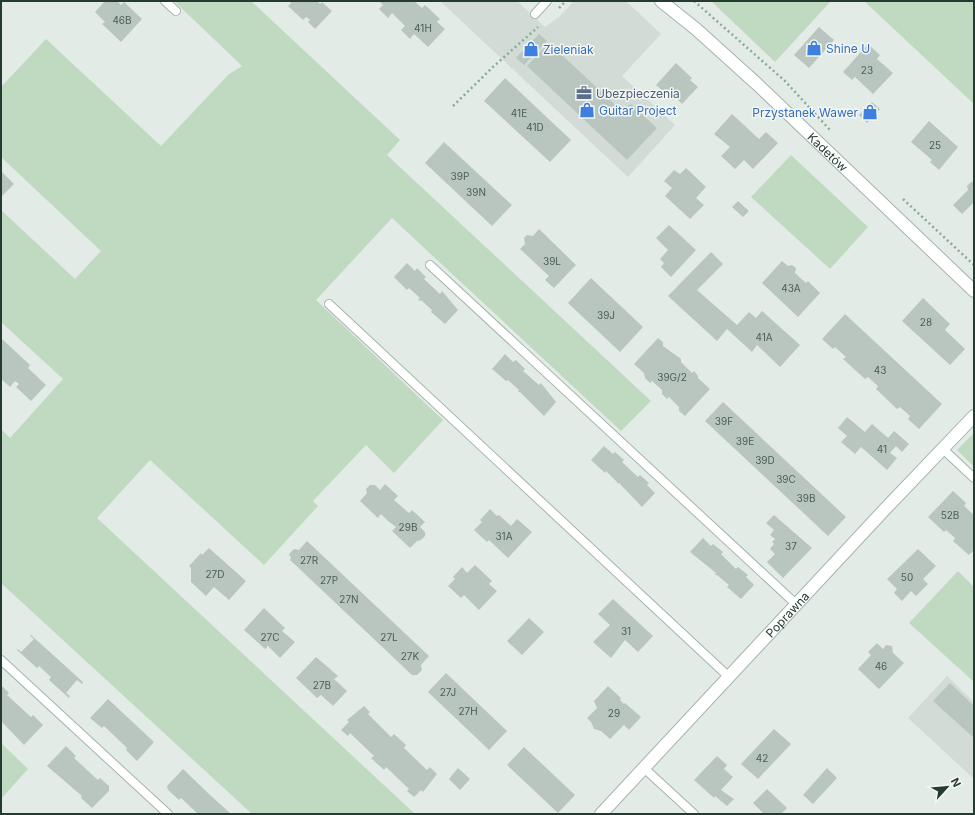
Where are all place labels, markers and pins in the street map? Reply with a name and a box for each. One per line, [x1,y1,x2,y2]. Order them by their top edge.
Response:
shop icon: Shine U [805,39,823,57]
shop icon: Zieleniak [522,40,540,58]
place label: Shine U [826,41,870,56]
place label: Zieleniak [543,42,594,57]
office icon: Ubezpieczenia [575,84,593,102]
place label: Ubezpieczenia [596,86,680,101]
shop icon: Guitar Project [578,101,596,119]
place label: Guitar Project [599,103,677,118]
shop icon: Przystanek Wawer [861,103,879,121]
place label: Przystanek Wawer [752,105,858,120]

